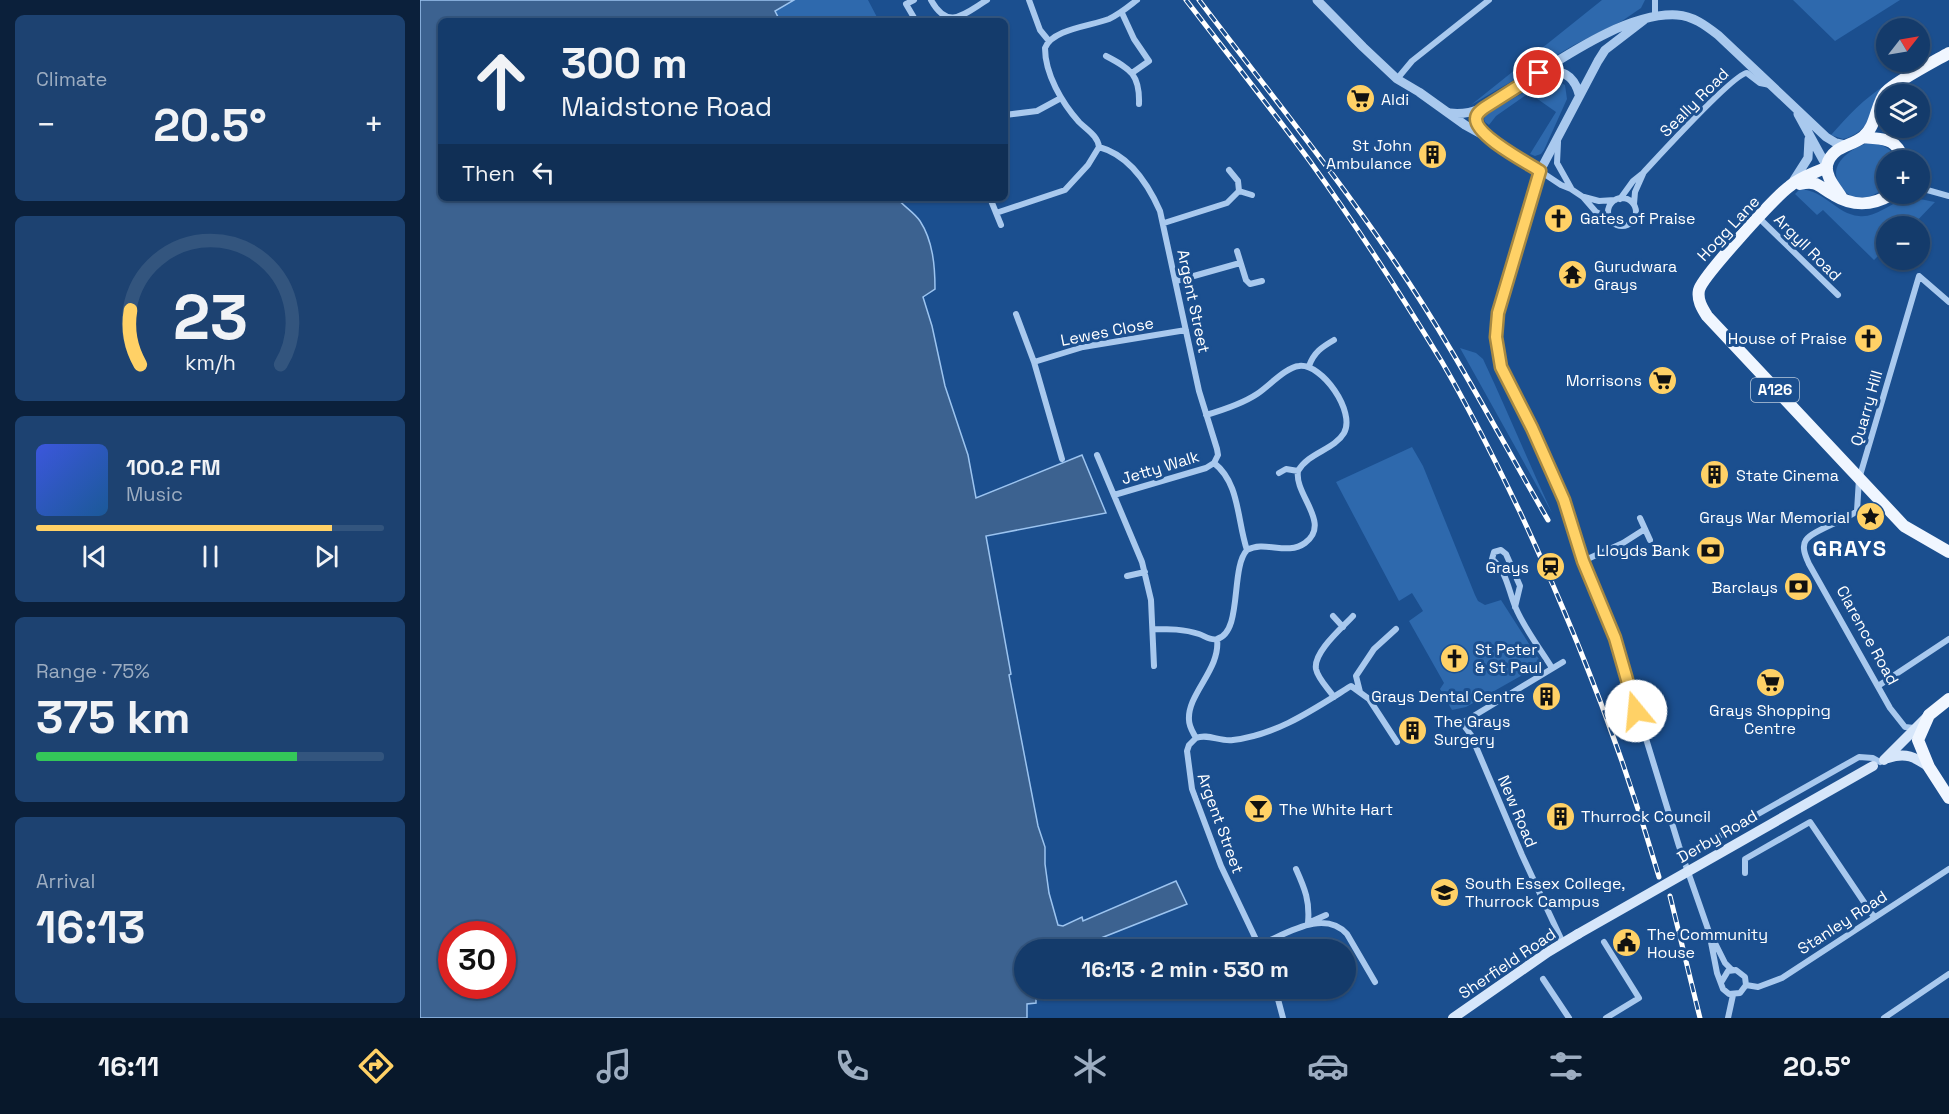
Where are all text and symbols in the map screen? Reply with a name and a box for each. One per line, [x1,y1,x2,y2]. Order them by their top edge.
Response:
north arrow [1876,18,1930,72]
map controls [1876,18,1930,270]
text: 300 m [561,37,688,90]
icon: ahead [462,42,540,120]
pin [1513,47,1564,98]
icon: arrive [1522,56,1555,89]
street label: Seally Road [1655,63,1733,141]
text: Climate [36,66,107,92]
supermarket icon: Aldi [1344,83,1376,115]
button: layers [1876,84,1930,138]
text: Maidstone Road [561,89,772,124]
place label: Aldi [1381,89,1409,110]
text: 20.5° [153,97,267,154]
text: − [36,104,56,146]
text: + [364,104,384,146]
place label: St John Ambulance [1326,135,1412,174]
building icon: St John Ambulance [1417,138,1449,170]
button: + [1876,150,1930,204]
icon: left [527,156,560,189]
text: Then [462,159,515,187]
street label: Hogg Lane [1693,191,1764,266]
church icon: Gates of Praise [1543,202,1575,234]
place label: Gates of Praise [1580,208,1696,229]
street label: Argyll Road [1769,209,1846,286]
button: − [1876,216,1930,270]
street label: Argent Street [1172,247,1215,355]
place label: Gurudwara Grays [1594,256,1677,295]
temple icon: Gurudwara Grays [1557,259,1589,291]
text: 23 [172,279,247,358]
street label: Lewes Close [1059,312,1156,351]
church icon: House of Praise [1852,322,1884,354]
place label: House of Praise [1728,328,1847,349]
text: km/h [184,350,236,377]
supermarket icon: Morrisons [1647,364,1679,396]
street label: Quarry Hill [1846,368,1887,448]
place label: Morrisons [1566,370,1642,391]
road number: A126 [1751,378,1799,402]
street label: Jetty Walk [1119,446,1202,489]
text: 100.2 FM [126,453,221,481]
building icon: State Cinema [1699,459,1731,491]
place label: State Cinema [1736,465,1839,486]
text: Music [126,481,183,507]
place icon: Grays War Memorial [1855,501,1887,533]
place label: Grays War Memorial [1699,507,1850,528]
bank icon: Lloyds Bank [1695,534,1727,566]
district label: GRAYS [1813,534,1887,562]
icon: previous [78,540,111,573]
icon: pause [194,540,227,573]
icon: next [310,540,343,573]
place label: Lloyds Bank [1597,540,1690,561]
station icon: Grays [1534,551,1566,583]
place label: Grays [1485,557,1529,578]
bank icon: Barclays [1783,571,1815,603]
place label: Barclays [1712,577,1778,598]
street label: Clarence Road [1832,582,1904,689]
place label: St Peter & St Paul [1475,639,1542,678]
church icon: St Peter & St Paul [1438,642,1470,674]
text: Range · 75% [36,658,150,684]
supermarket icon: Grays Shopping Centre [1754,666,1786,698]
position arrow [1604,679,1668,743]
building icon: Grays Dental Centre [1530,680,1562,712]
place label: Grays Dental Centre [1371,686,1525,707]
text: 375 km [36,689,191,746]
place label: Grays Shopping Centre [1709,700,1831,739]
place label: The Grays Surgery [1434,711,1510,750]
building icon: The Grays Surgery [1397,714,1429,746]
street label: Argent Street [1193,770,1248,876]
street label: New Road [1493,772,1542,850]
bar icon: The White Hart [1242,793,1274,825]
place label: The White Hart [1279,799,1393,820]
building icon: Thurrock Council [1544,800,1576,832]
street label: Derby Road [1673,805,1761,868]
place label: Thurrock Council [1581,806,1711,827]
text: Arrival [36,868,95,894]
place label: South Essex College, Thurrock Campus [1465,873,1625,912]
school or university icon: South Essex College, Thurrock Campus [1428,876,1460,908]
street label: Stanley Road [1793,886,1891,959]
text: 16:13 [36,899,145,956]
speed limit sign: 30 [438,921,516,999]
street label: Sherfield Road [1455,923,1560,1004]
place label: The Community House [1647,924,1768,963]
public building icon: The Community House [1610,927,1642,959]
text: 16:13 · 2 min · 530 m [1081,955,1289,983]
icon: directions [355,1045,397,1087]
icon: music [593,1045,635,1087]
icon: phone [831,1045,873,1087]
icon: climate [1069,1045,1111,1087]
icon: car [1307,1045,1349,1087]
icon: filters [1545,1045,1587,1087]
text: 16:11 [98,1049,159,1084]
text: 20.5° [1783,1049,1851,1084]

